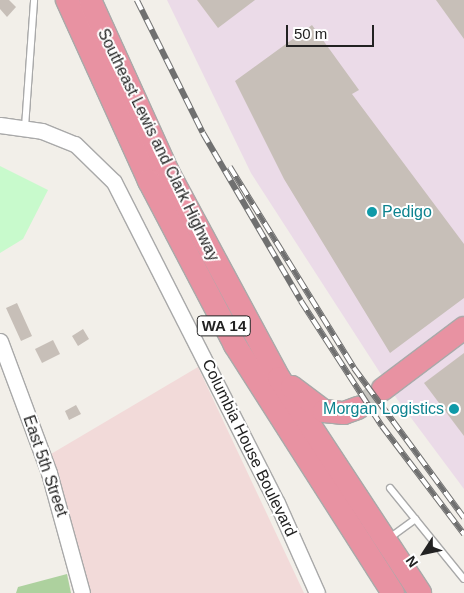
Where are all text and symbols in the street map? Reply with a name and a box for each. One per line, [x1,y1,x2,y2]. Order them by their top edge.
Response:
scale bar [289,15,376,47]
text: 50 m [294,25,327,42]
street label: Southeast Lewis and Clark Highway [93,26,223,264]
place label: Pedigo [382,202,432,222]
marker: Pedigo [366,206,378,218]
road number: WA 14 [195,314,253,338]
street label: Columbia House Boulevard [198,356,300,540]
place label: Morgan Logistics [323,399,444,419]
marker: Morgan Logistics [448,403,460,415]
street label: East 5th Street [19,413,71,519]
north arrow [399,528,449,578]
text: N [402,553,421,570]

